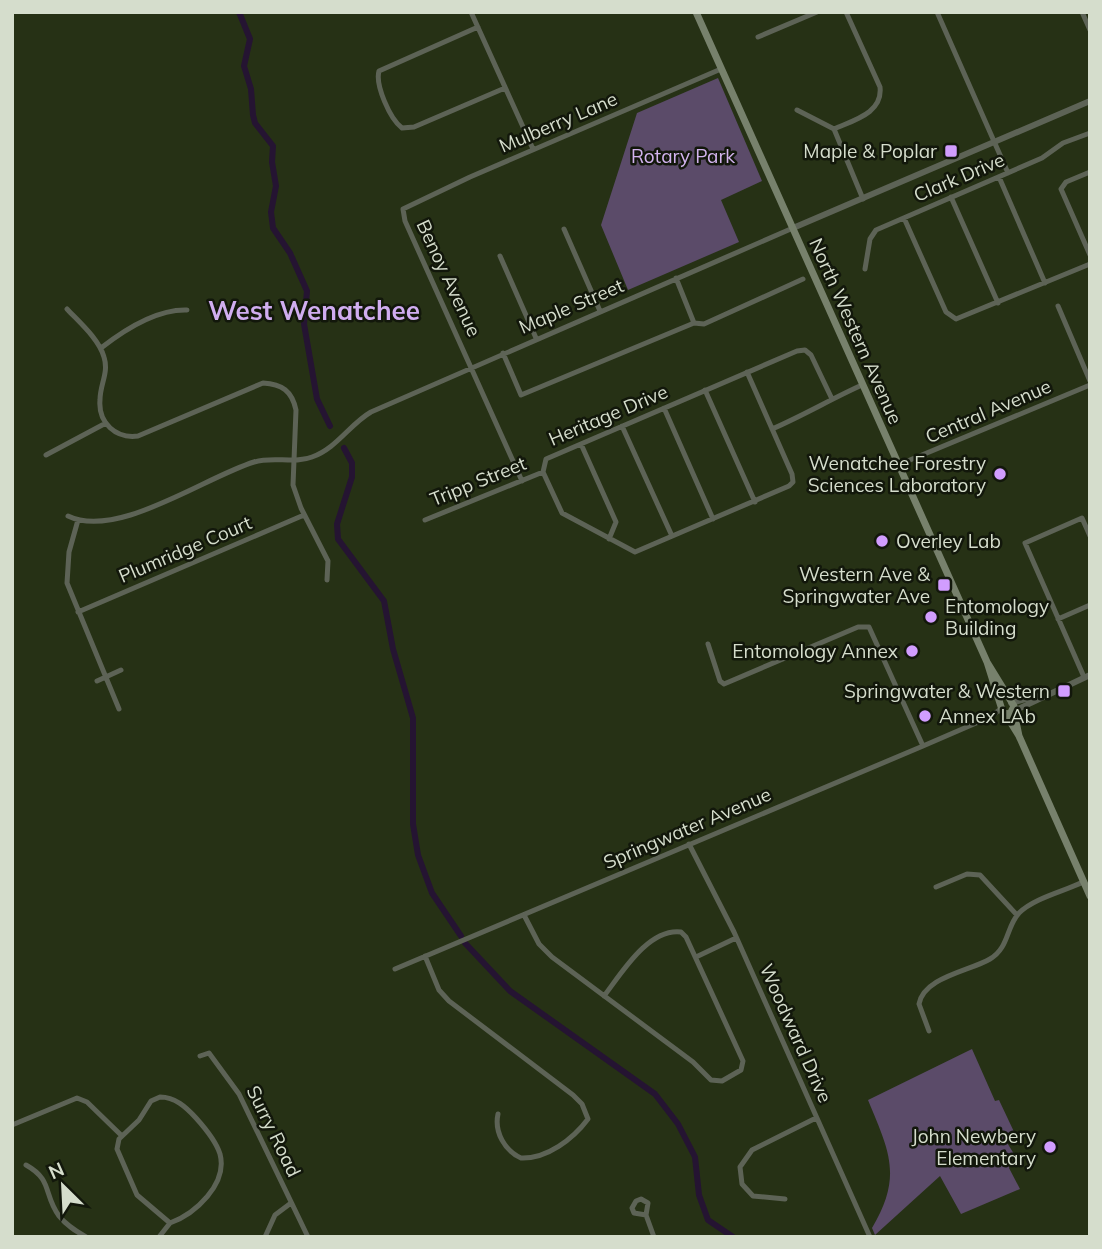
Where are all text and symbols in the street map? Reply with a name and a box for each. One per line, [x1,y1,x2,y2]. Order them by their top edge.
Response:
street label: Mulberry Lane [495,86,621,158]
place label: Maple & Poplar [803,139,937,163]
marker: Maple & Poplar [943,143,959,159]
park label: Rotary Park [631,144,735,168]
street label: Clark Drive [910,147,1008,207]
street label: Benoy Avenue [411,216,487,340]
street label: North Western Avenue [804,234,908,428]
street label: Maple Street [515,273,627,339]
district label: West Wenatchee [208,294,420,327]
street label: Central Avenue [921,374,1055,448]
street label: Heritage Drive [545,379,671,451]
street label: Tripp Street [426,451,530,511]
place label: Wenatchee Forestry Sciences Laboratory [808,451,986,497]
marker: Wenatchee Forestry Sciences Laboratory [992,466,1008,482]
street label: Plumridge Court [115,510,255,588]
place label: Overley Lab [896,529,1001,553]
marker: Overley Lab [874,533,890,549]
place label: Western Ave & Springwater Ave [783,562,931,608]
marker: Western Ave & Springwater Ave [936,577,952,593]
place label: Entomology Building [945,594,1049,640]
marker: Entomology Building [923,609,939,625]
place label: Entomology Annex [732,639,898,663]
marker: Entomology Annex [904,643,920,659]
place label: Springwater & Western [844,679,1050,703]
marker: Springwater & Western [1056,683,1072,699]
place label: Annex LAb [939,704,1036,728]
marker: Annex LAb [917,708,933,724]
street label: Springwater Avenue [600,782,774,874]
street label: Woodward Drive [755,960,837,1106]
street label: Surry Road [242,1081,306,1181]
place label: John Newbery Elementary [911,1124,1036,1170]
marker: John Newbery Elementary [1042,1139,1058,1155]
north arrow [28,1151,98,1221]
text: N [45,1157,68,1184]

